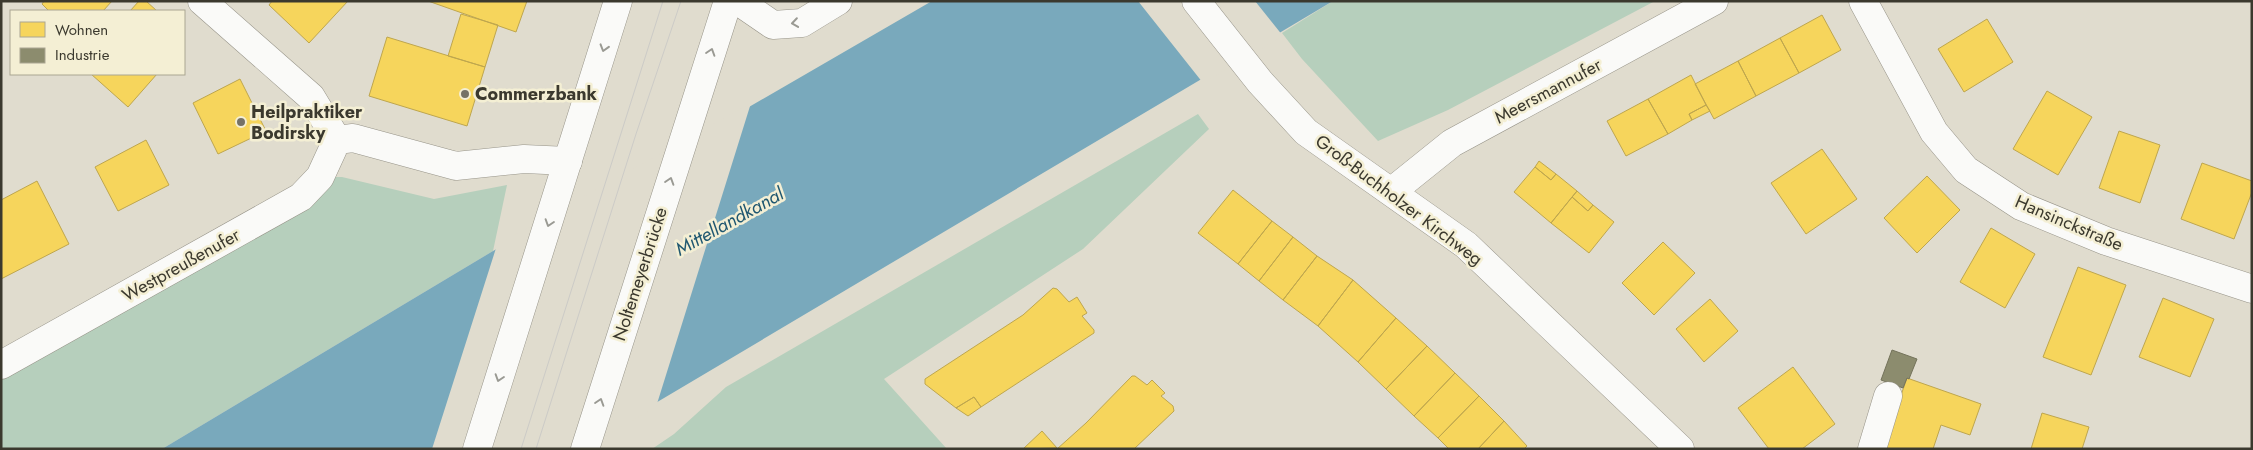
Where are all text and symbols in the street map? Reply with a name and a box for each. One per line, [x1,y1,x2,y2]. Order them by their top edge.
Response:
legend [10,10,185,75]
one-way arrow [791,17,799,28]
text: Wohnen [55,19,108,41]
one-way arrow [599,43,609,51]
text: Industrie [55,44,110,66]
one-way arrow [705,48,715,57]
street label: Meersmannufer [1490,51,1607,130]
place label: Commerzbank [475,81,598,107]
marker: Commerzbank [459,88,471,100]
place label: Heilpraktiker Bodirsky [251,99,363,146]
marker: Heilpraktiker Bodirsky [235,116,247,128]
street label: Groß-Buchholzer Kirchweg [1310,128,1488,272]
one-way arrow [664,177,674,185]
water label: Mittellandkanal [670,180,789,262]
street label: Hansinckstraße [2011,189,2127,257]
street label: Noltemeyerbrücke [606,204,674,344]
one-way arrow [544,218,554,227]
street label: Westpreußenufer [117,221,245,308]
one-way arrow [495,373,505,381]
one-way arrow [594,399,604,407]

